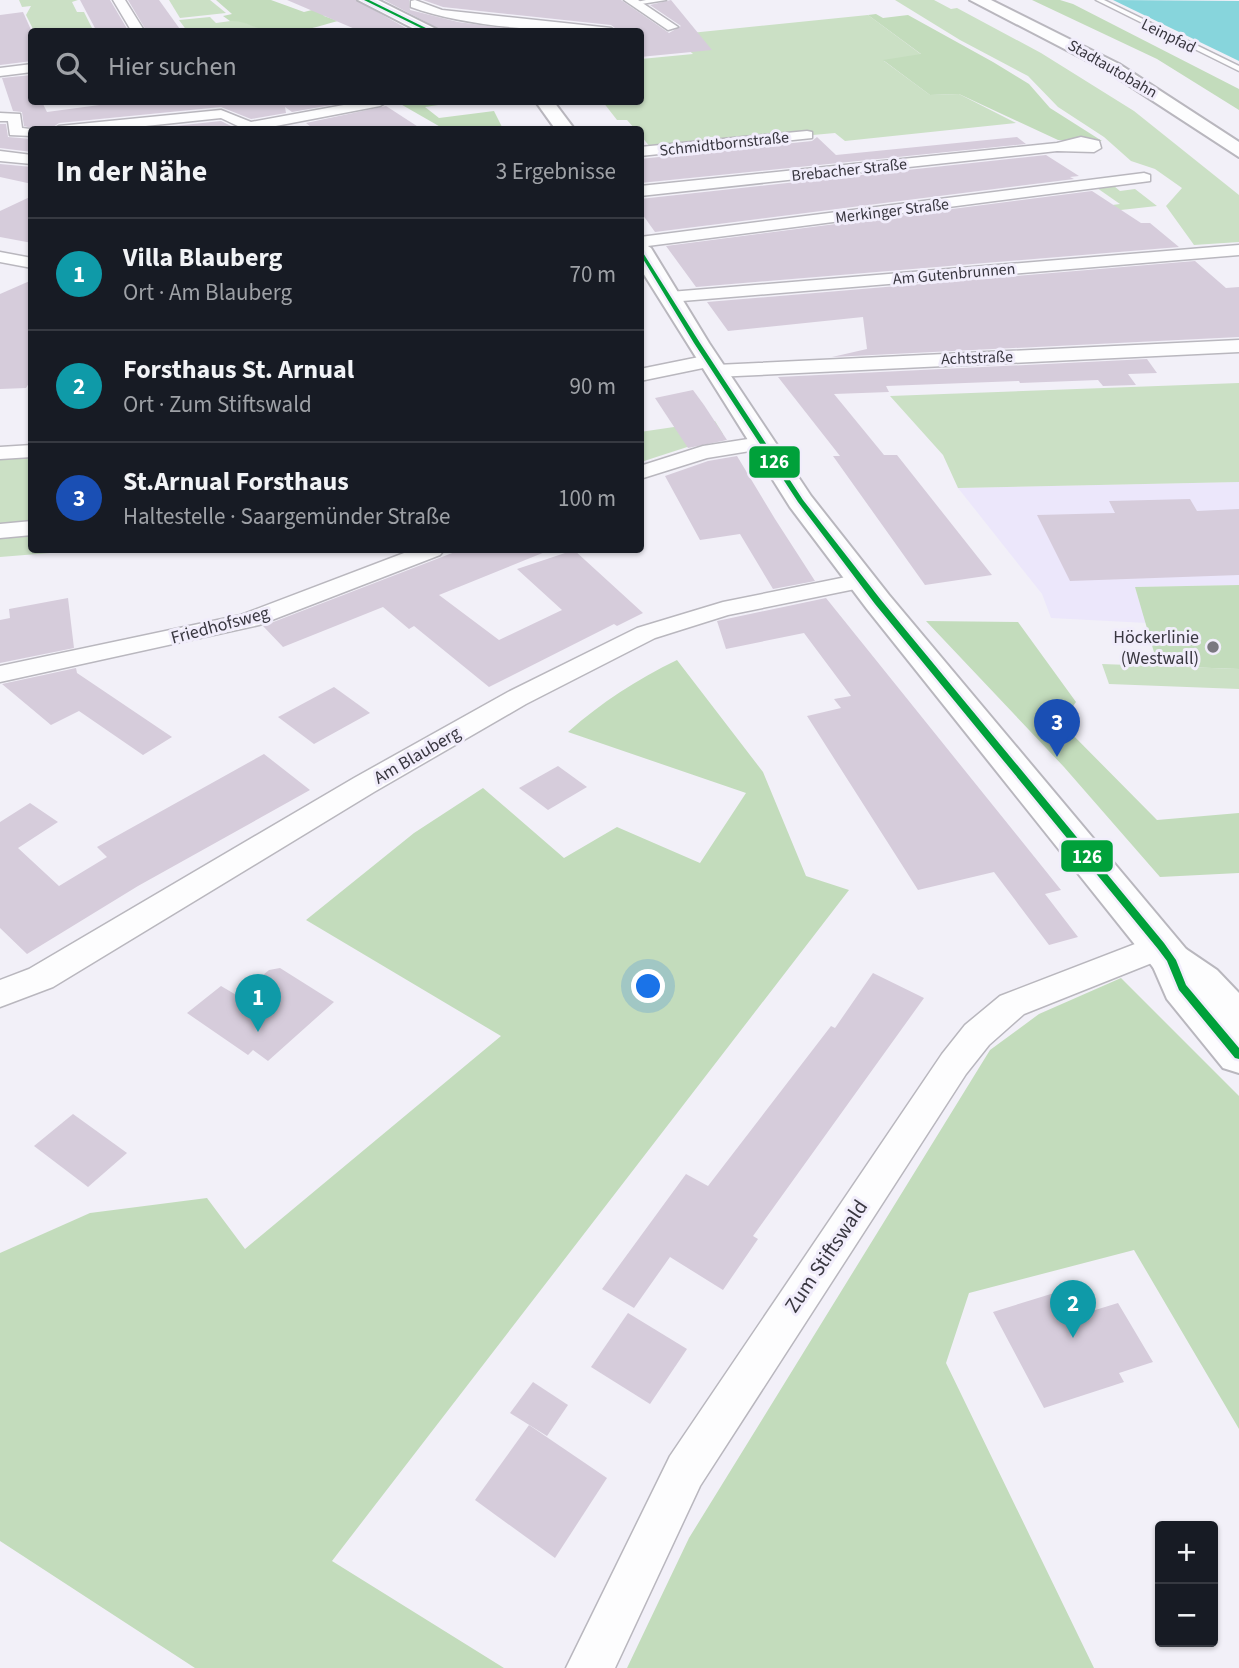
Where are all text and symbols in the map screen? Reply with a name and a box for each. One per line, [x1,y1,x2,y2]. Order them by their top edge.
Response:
street label: Leinpfad [1138,13,1200,59]
search box [28,28,644,105]
street label: Stadtautobahn [1064,34,1161,103]
icon: search [52,48,90,86]
text: Hier suchen [108,48,237,85]
street label: Schmidtbornstraße [658,126,790,162]
text: In der Nähe [56,150,207,193]
street label: Brebacher Straße [790,153,908,187]
text: 3 Ergebnisse [496,155,616,188]
street label: Merkinger Straße [834,193,950,229]
text: Villa Blauberg [123,239,282,276]
text: 1 [73,258,85,291]
text: 70 m [569,258,616,291]
street label: Am Gutenbrunnen [892,258,1016,290]
text: Ort · Am Blauberg [123,276,292,309]
street label: Achtstraße [941,346,1014,370]
text: Forsthaus St. Arnual [123,351,354,388]
text: 2 [73,370,85,403]
text: 90 m [569,370,616,403]
text: Ort · Zum Stiftswald [123,388,312,421]
line badge: 126 [748,445,801,479]
text: 126 [759,449,789,476]
text: St.Arnual Forsthaus [123,463,349,500]
text: 3 [73,482,85,515]
text: 100 m [558,482,616,515]
text: Haltestelle · Saargemünder Straße [123,500,450,533]
street label: Friedhofsweg [168,600,272,651]
place label: Höckerlinie (Westwall) [1113,625,1199,671]
marker: Höckerlinie (Westwall) [1205,639,1221,655]
pin: 3 [1034,699,1080,757]
street label: Am Blauberg [369,721,465,790]
line badge: 126 [1060,839,1114,873]
text: 126 [1072,844,1102,871]
your location [631,969,665,1003]
pin: 1 [235,974,281,1032]
street label: Zum Stiftswald [777,1194,875,1318]
pin: 2 [1050,1280,1096,1338]
map controls [1155,1521,1218,1647]
button: + [1155,1521,1218,1584]
button: − [1155,1584,1218,1647]

